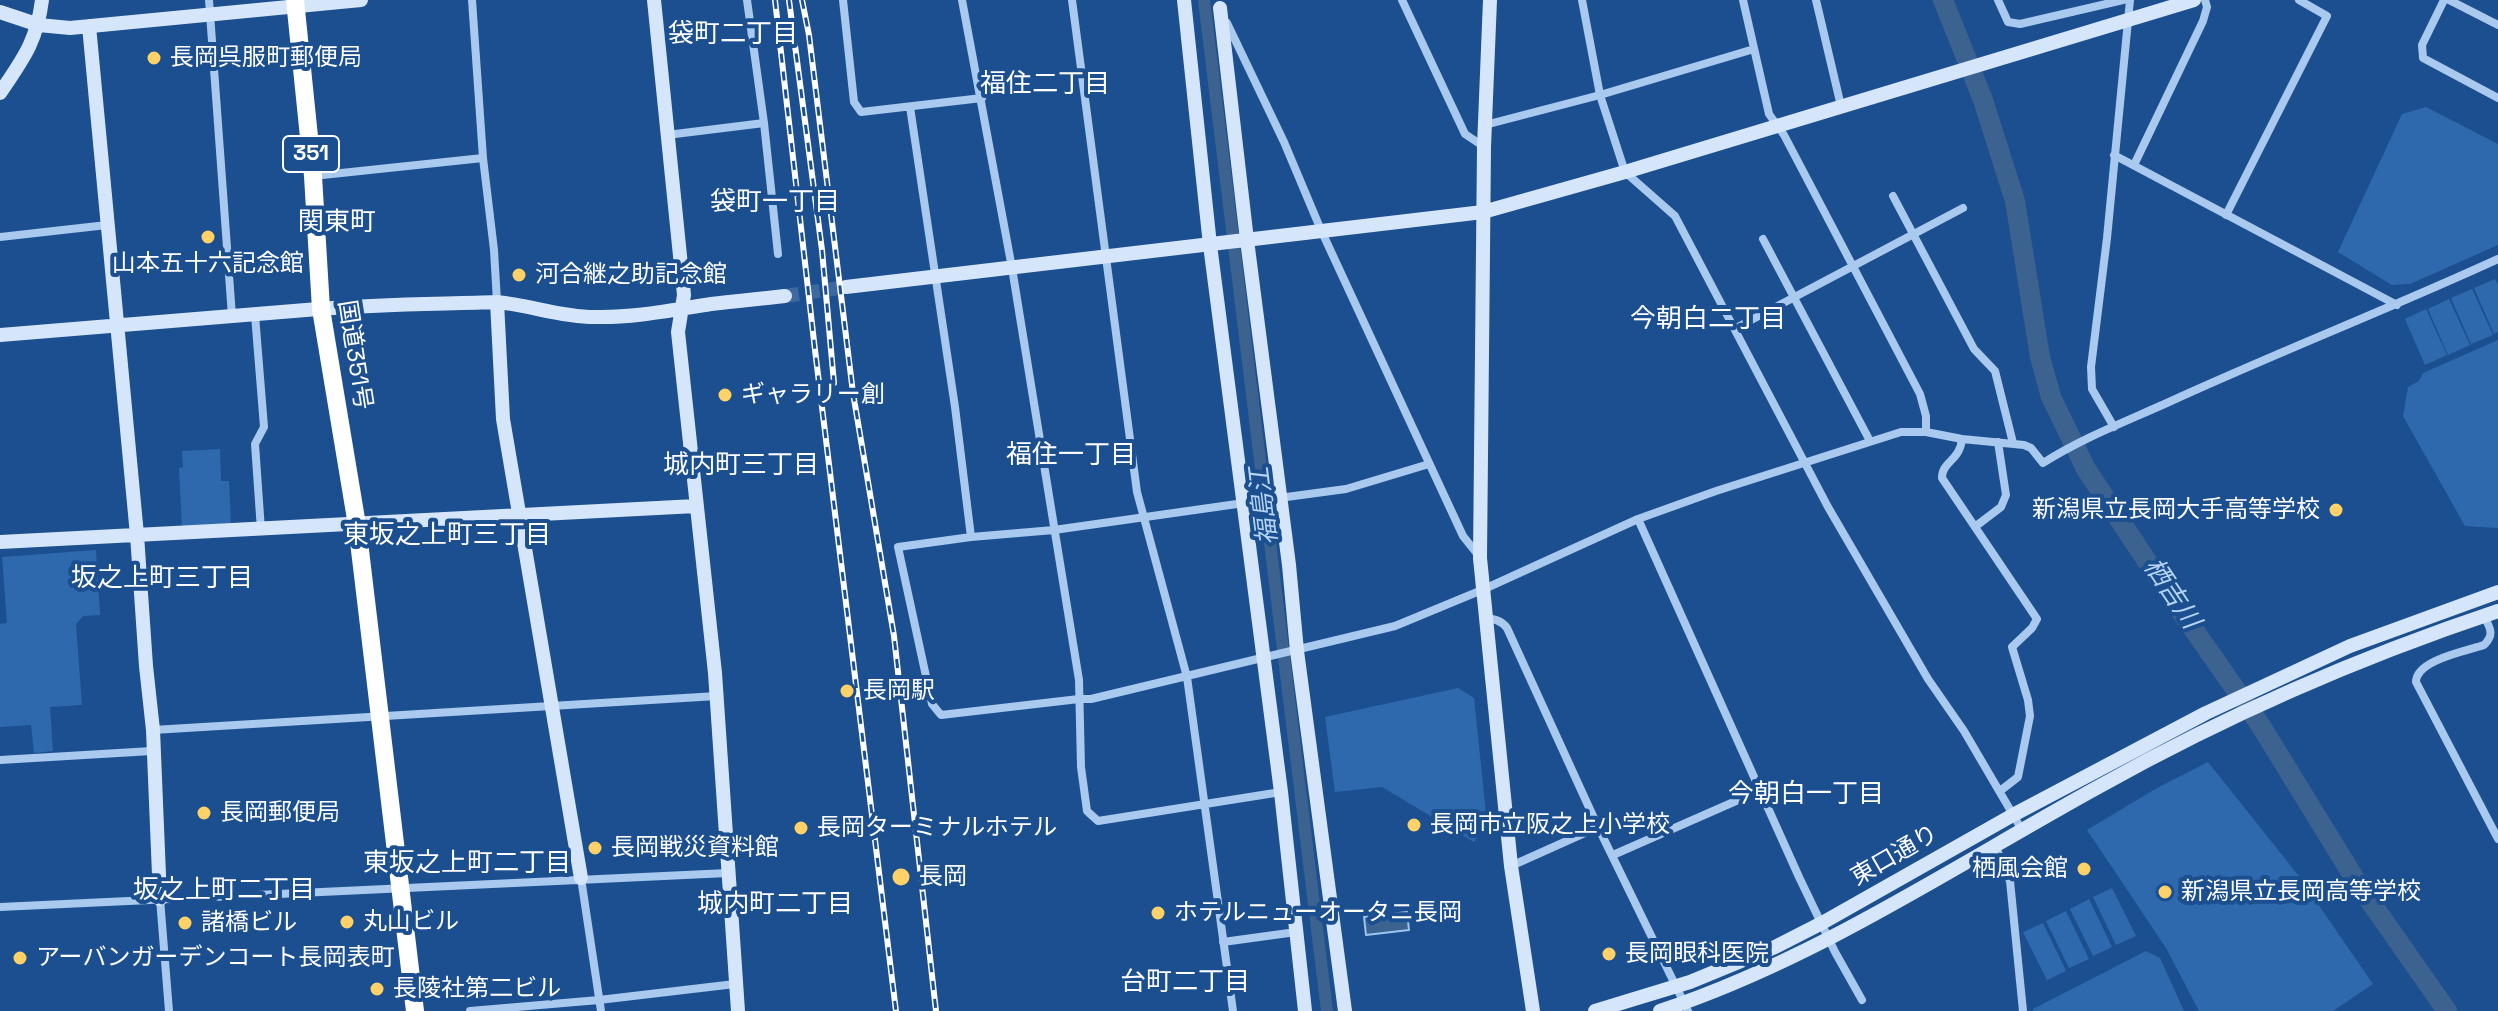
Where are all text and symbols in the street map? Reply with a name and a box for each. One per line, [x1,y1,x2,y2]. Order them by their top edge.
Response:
district label: 袋町二丁目 [668,19,798,51]
place label: 長岡呉服町郵便局 [170,44,362,72]
marker: 長岡呉服町郵便局 [145,49,163,67]
district label: 福住二丁目 [980,69,1110,101]
road number: 351 [283,136,339,172]
district label: 袋町一丁目 [710,187,840,219]
district label: 関東町 [298,207,376,239]
marker: 山本五十六記念館 [199,228,217,246]
place label: 山本五十六記念館 [112,250,304,278]
place label: 河合継之助記念館 [535,261,727,289]
marker: 河合継之助記念館 [510,266,528,284]
street label: 国道351号 [331,298,377,412]
district label: 今朝白二丁目 [1630,304,1786,336]
place label: ギャラリー創 [741,381,885,409]
marker: ギャラリー創 [716,386,734,404]
district label: 福住一丁目 [1006,440,1136,472]
district label: 城内町三丁目 [663,450,819,482]
water label: 福島江 [1245,465,1285,547]
place label: 新潟県立長岡大手高等学校 [2032,496,2320,524]
marker: 新潟県立長岡大手高等学校 [2327,501,2345,519]
district label: 東坂之上町三丁目 [343,520,551,552]
water label: 栖吉川 [2136,553,2206,635]
district label: 坂之上町三丁目 [71,563,253,595]
place label: 長岡駅 [863,677,935,705]
marker: 長岡駅 [838,682,856,700]
district label: 今朝白一丁目 [1728,779,1884,811]
place label: 長岡郵便局 [220,799,340,827]
marker: 長岡郵便局 [195,804,213,822]
place label: 長岡市立阪之上小学校 [1430,811,1670,839]
place label: 長岡ターミナルホテル [817,814,1057,842]
marker: 長岡市立阪之上小学校 [1405,816,1423,834]
marker: 長岡ターミナルホテル [792,819,810,837]
street label: 東口通り [1846,820,1944,892]
place label: 長岡戦災資料館 [611,834,779,862]
marker: 長岡戦災資料館 [586,839,604,857]
district label: 東坂之上町二丁目 [363,848,571,880]
place label: 栖風会館 [1972,855,2068,883]
marker: 栖風会館 [2075,860,2093,878]
place label: 長岡 [919,863,967,891]
marker: 長岡 [890,866,912,888]
district label: 坂之上町二丁目 [133,875,315,907]
place label: 新潟県立長岡高等学校 [2181,878,2421,906]
marker: 新潟県立長岡高等学校 [2156,883,2174,901]
district label: 城内町二丁目 [697,889,853,921]
place label: ホテルニューオータニ長岡 [1174,899,1462,927]
marker: ホテルニューオータニ長岡 [1149,904,1167,922]
place label: 丸山ビル [363,908,459,936]
place label: 諸橋ビル [201,909,297,937]
marker: 丸山ビル [338,913,356,931]
marker: 諸橋ビル [176,914,194,932]
place label: 長岡眼科医院 [1625,940,1769,968]
place label: アーバンガーデンコート長岡表町 [36,944,395,972]
marker: 長岡眼科医院 [1600,945,1618,963]
marker: アーバンガーデンコート長岡表町 [11,949,29,967]
district label: 台町二丁目 [1120,967,1250,999]
place label: 長陵社第二ビル [393,975,561,1003]
marker: 長陵社第二ビル [368,980,386,998]

